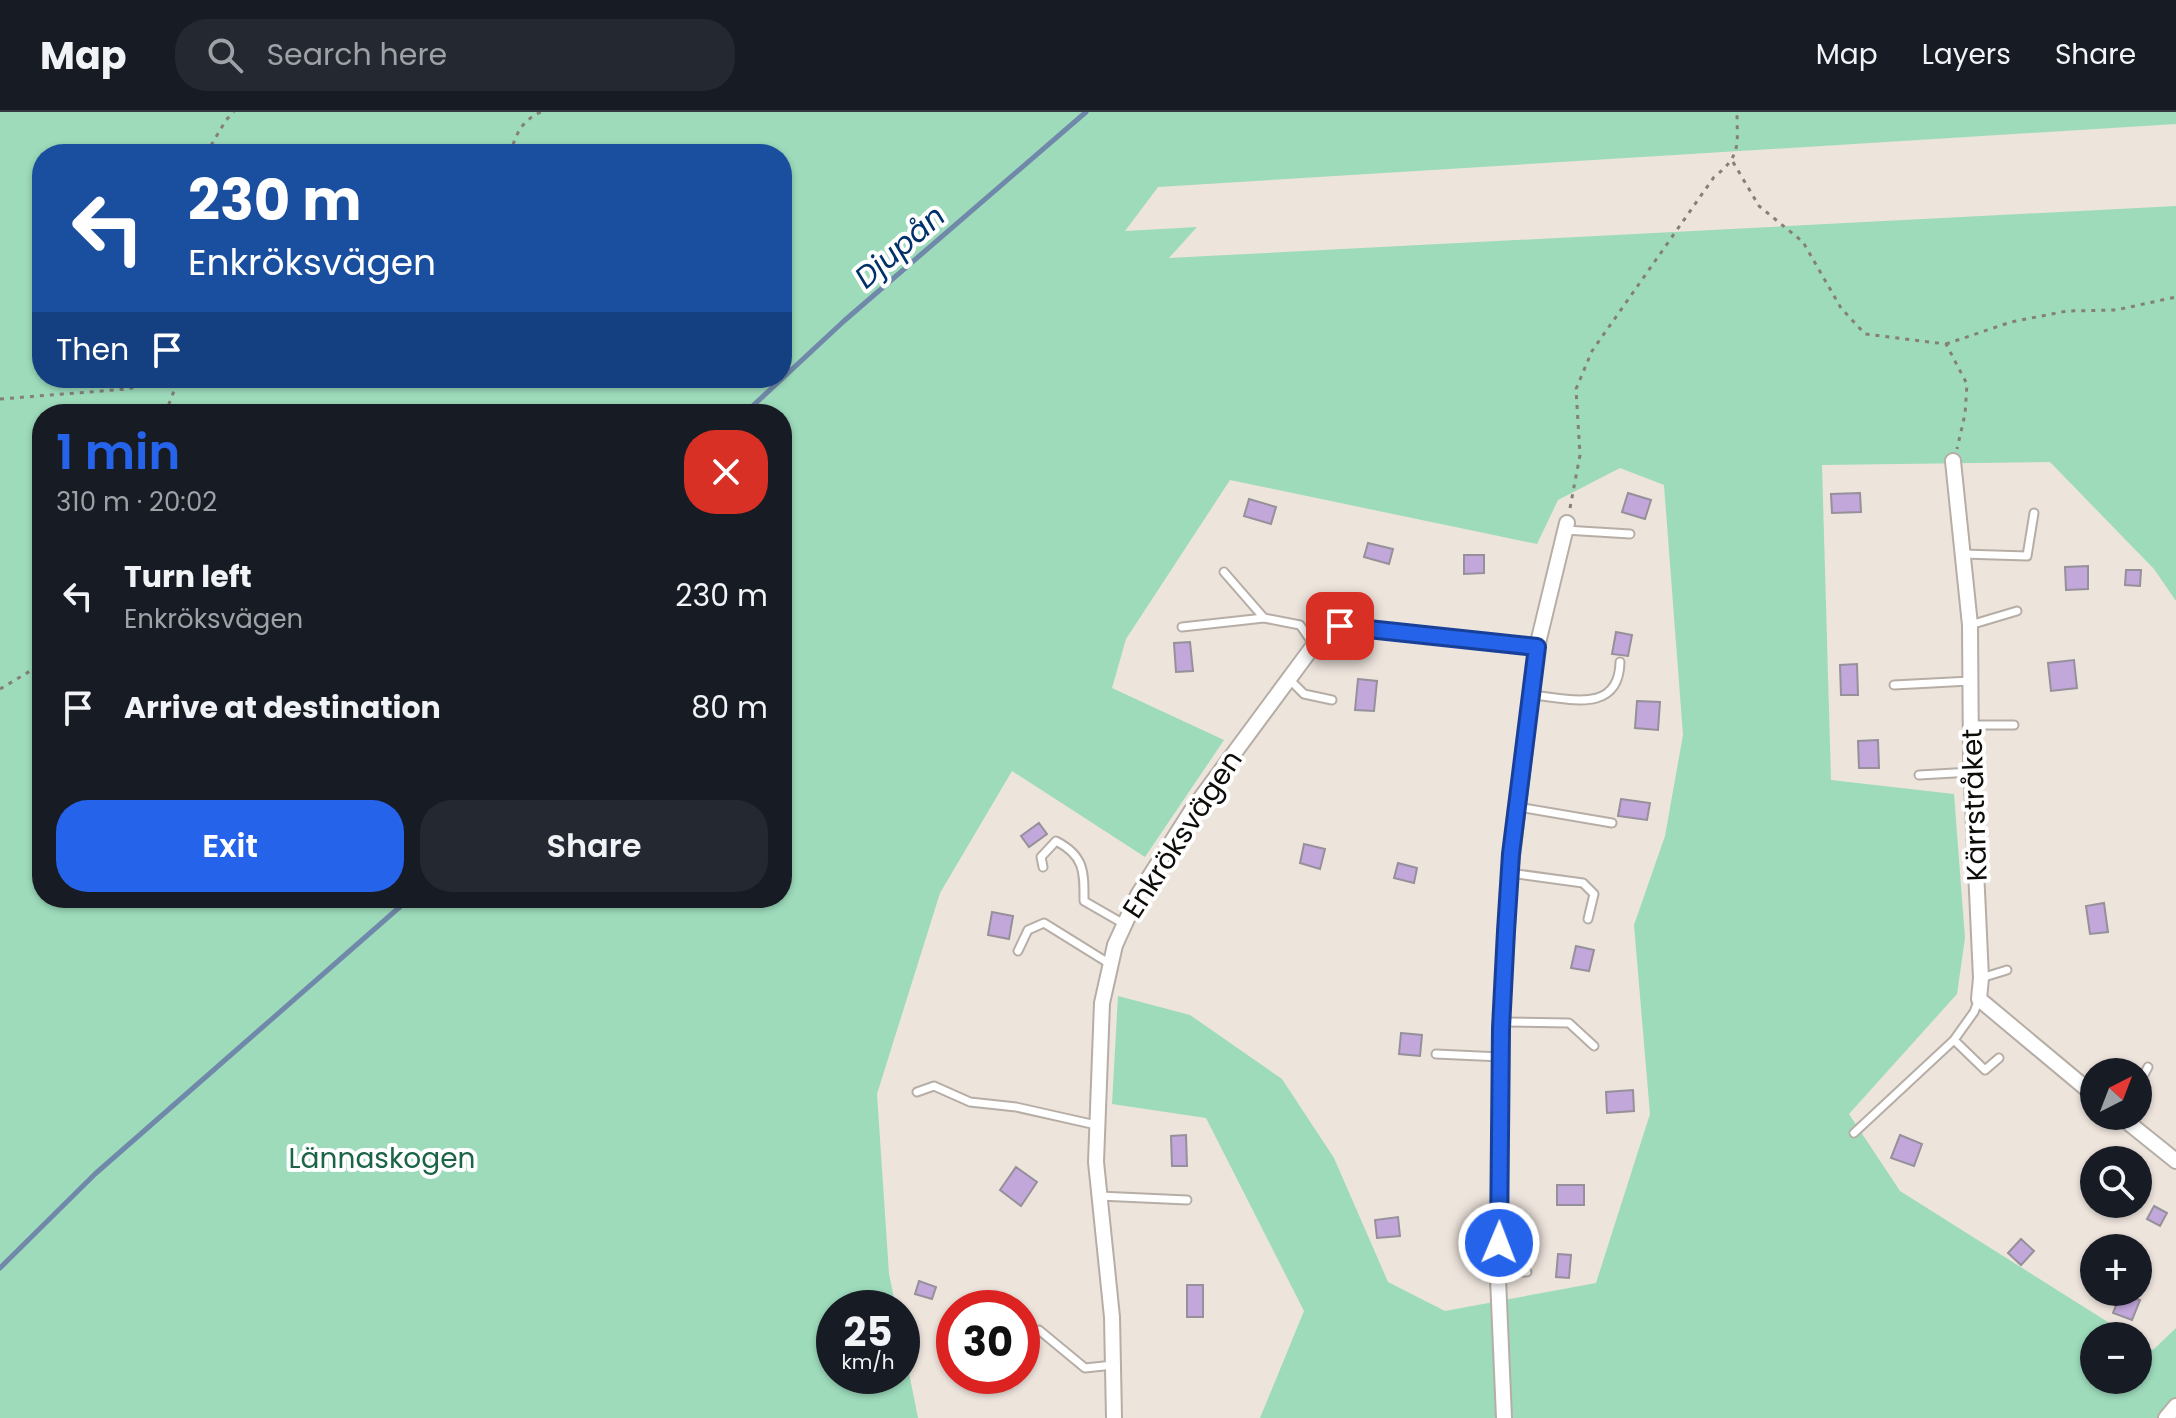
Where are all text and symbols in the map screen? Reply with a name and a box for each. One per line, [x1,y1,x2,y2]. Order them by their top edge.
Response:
search box [175,19,735,91]
text: Map [40,29,127,82]
icon: search [203,33,247,77]
text: Search here [267,33,447,76]
text: Map [1816,35,1878,74]
text: Layers [1922,35,2011,74]
text: Share [2055,35,2136,74]
text: 230 m [188,161,362,240]
icon: left [56,176,160,280]
water label: Djupån [845,195,954,298]
text: Enkröksvägen [188,237,436,288]
text: Then [56,328,129,371]
icon: arrive [145,328,189,372]
text: 1 min [56,419,180,486]
button: close [684,430,768,514]
text: 310 m · 20:02 [56,484,217,520]
text: Turn left [124,555,252,598]
icon: left [56,574,100,618]
text: 230 m [675,574,768,617]
pin [1306,592,1374,660]
text: Enkröksvägen [124,601,303,637]
icon: arrive [1318,604,1362,648]
icon: arrive [56,686,100,730]
text: Arrive at destination [124,686,441,729]
text: 80 m [691,686,768,729]
street label: Kärrstråket [1952,728,1997,882]
street label: Enkröksvägen [1114,743,1251,926]
button: Exit [56,800,404,892]
button: Share [420,800,768,892]
north arrow [2080,1058,2152,1130]
map controls [2080,1058,2152,1394]
park label: Lännaskogen [289,1139,475,1178]
button: search [2080,1146,2152,1218]
position arrow [1457,1201,1541,1285]
button: + [2080,1234,2152,1306]
speed limit sign: 30 [936,1290,1040,1394]
text: 25 [844,1304,892,1360]
button: − [2080,1322,2152,1394]
text: km/h [841,1348,895,1376]

